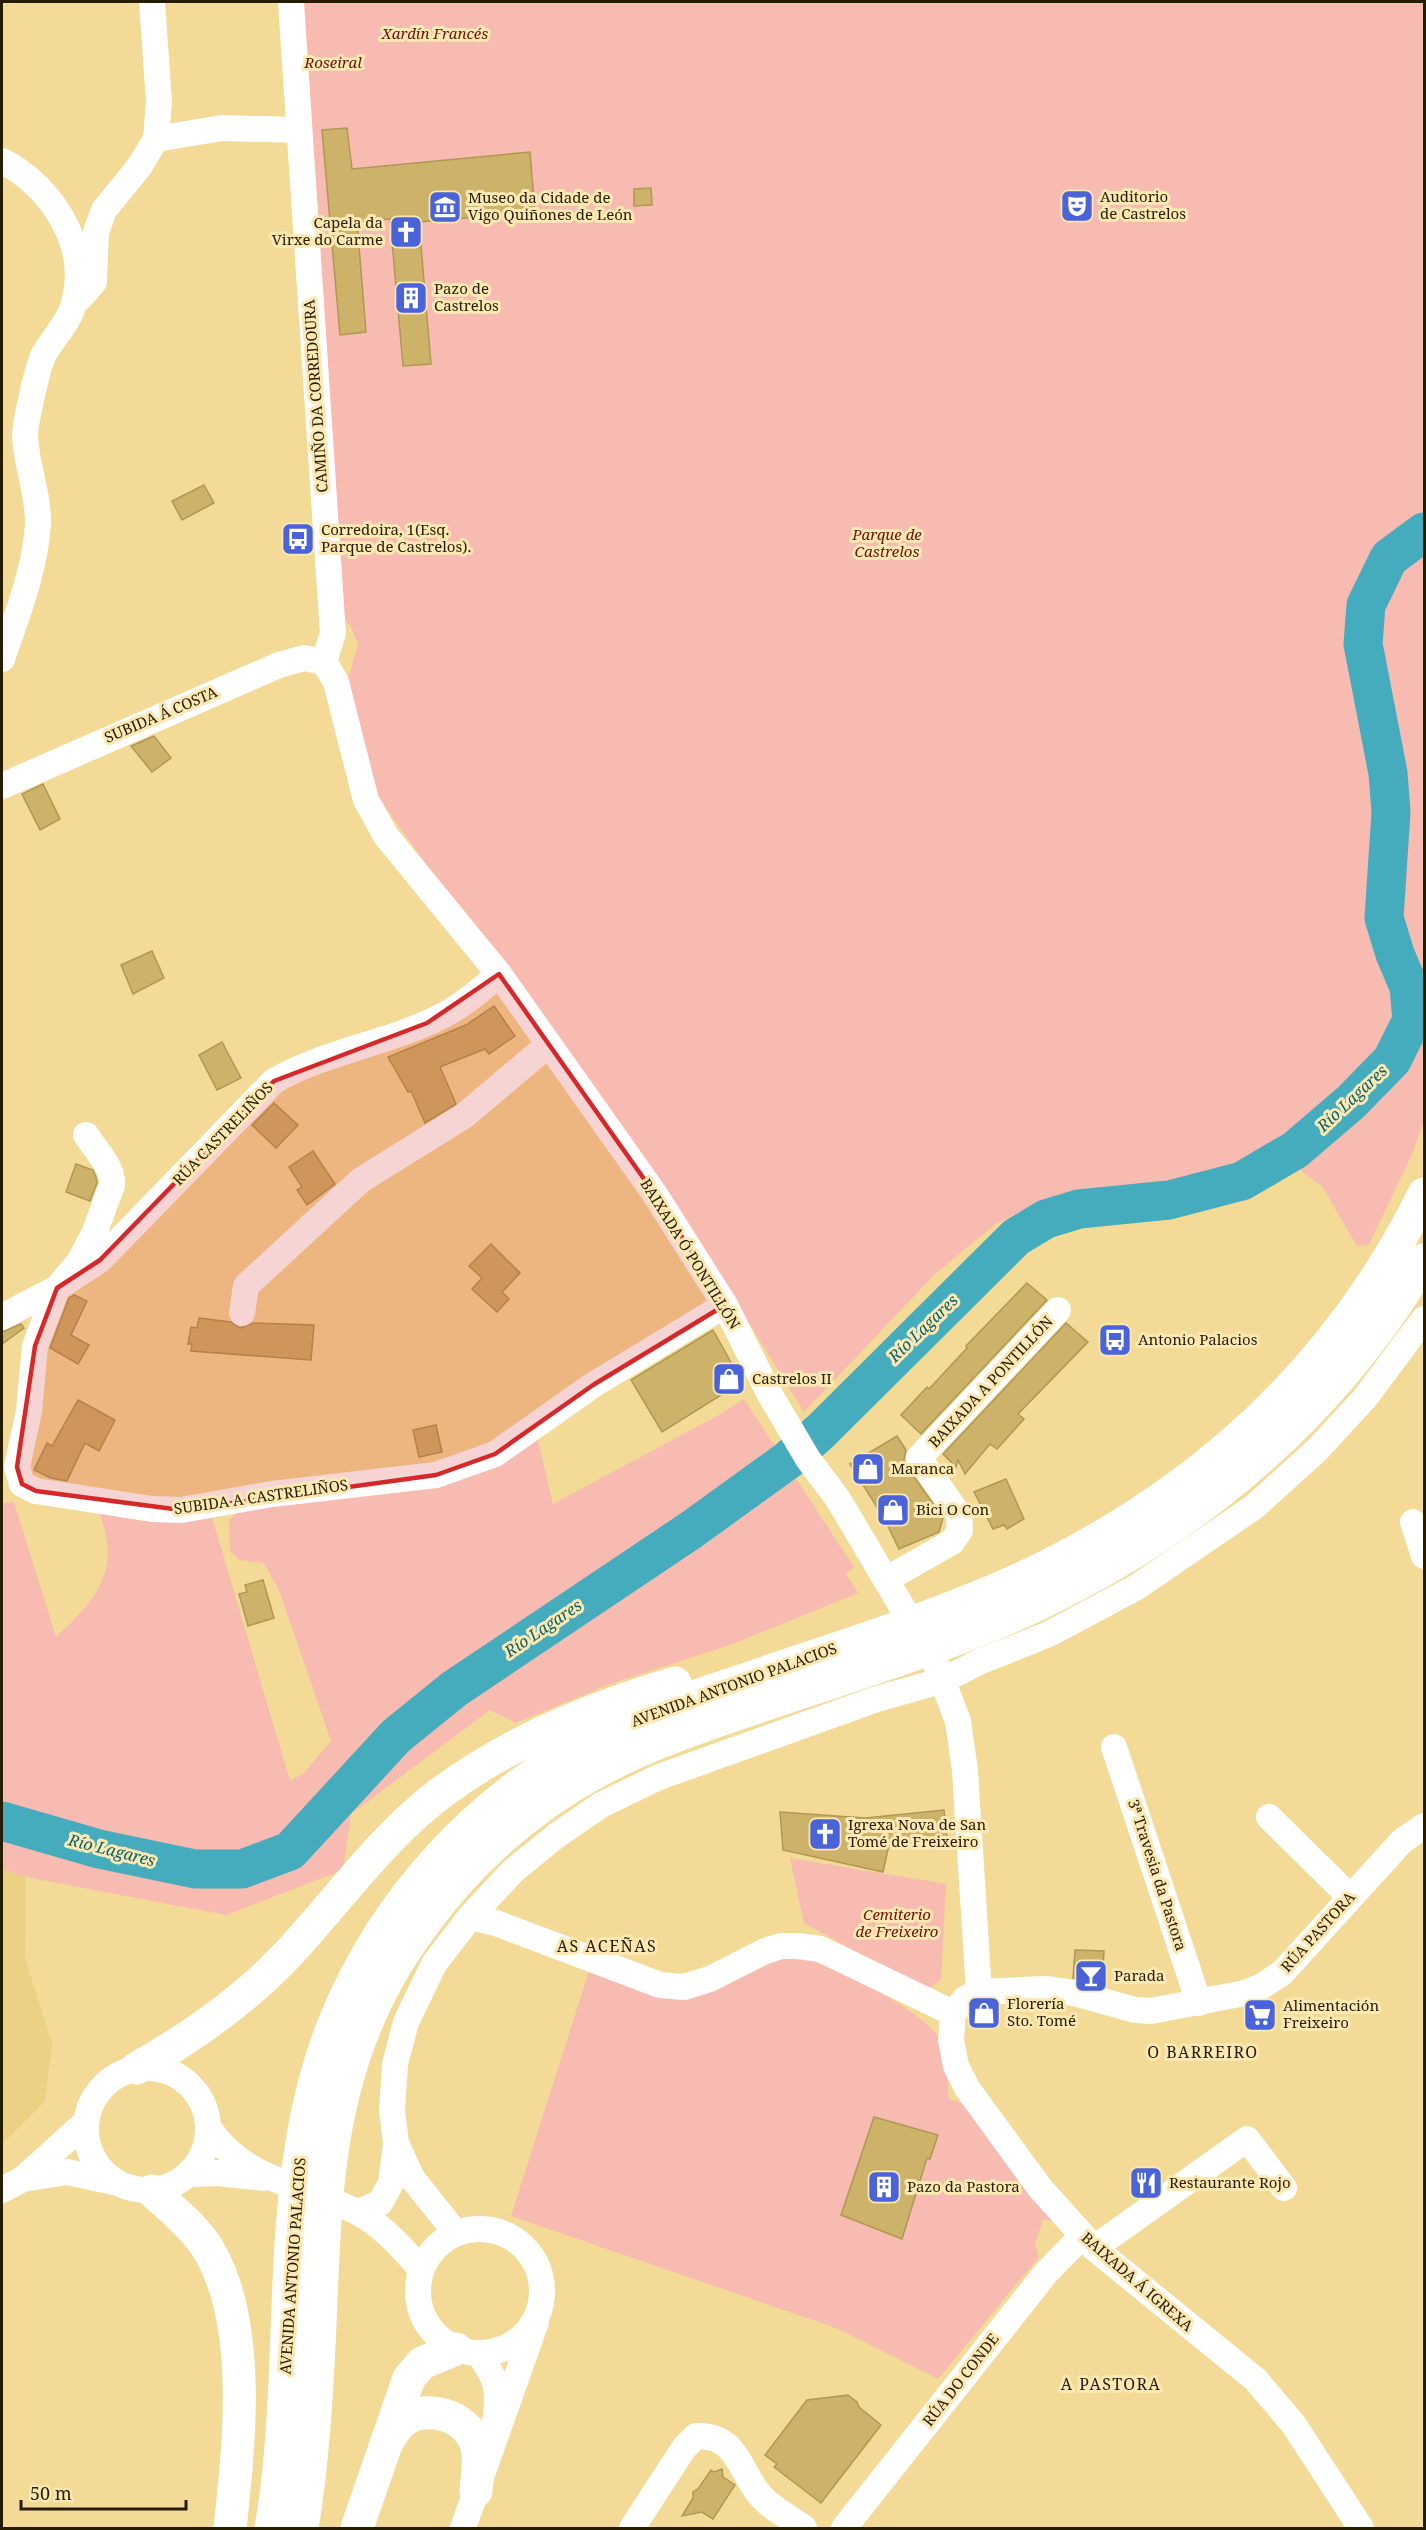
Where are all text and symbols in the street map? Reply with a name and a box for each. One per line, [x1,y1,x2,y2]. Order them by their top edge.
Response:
park label: Xardín Francés [381,23,488,43]
park label: Roseiral [303,52,362,72]
place label: Auditorio de Castrelos [1100,186,1186,223]
place label: Museo da Cidade de Vigo Quiñones de León [468,187,633,224]
theatre icon: Auditorio de Castrelos [1059,188,1095,224]
museum icon: Museo da Cidade de Vigo Quiñones de León [427,189,463,225]
place label: Capela da Virxe do Carme [272,212,383,249]
church icon: Capela da Virxe do Carme [388,214,424,250]
place label: Pazo de Castrelos [434,278,499,315]
building icon: Pazo de Castrelos [393,280,429,316]
street label: CAMIÑO DA CORREDOURA [298,298,332,493]
place label: Corredoira, 1(Esq. Parque de Castrelos). [321,519,471,556]
bus stop icon: Corredoira, 1(Esq. Parque de Castrelos). [280,521,316,557]
park label: Parque de Castrelos [851,524,922,561]
street label: SUBIDA Á COSTA [101,681,221,747]
water label: Río Lagares [1311,1060,1392,1137]
street label: RÚA CASTRELIÑOS [168,1077,277,1189]
street label: BAIXADA Ó PONTILLÓN [636,1174,746,1333]
water label: Río Lagares [883,1289,963,1367]
street label: BAIXADA A PONTILLÓN [924,1311,1057,1451]
bus stop icon: Antonio Palacios [1097,1322,1133,1358]
place label: Antonio Palacios [1138,1329,1258,1349]
shop icon: Castrelos II [711,1361,747,1397]
place label: Castrelos II [752,1368,832,1388]
shop icon: Maranca [850,1451,886,1487]
place label: Maranca [891,1458,954,1478]
street label: SUBIDA A CASTRELIÑOS [173,1474,349,1518]
shop icon: Bici O Con [875,1492,911,1528]
place label: Bici O Con [916,1499,990,1519]
water label: Río Lagares [499,1594,586,1662]
street label: AVENIDA ANTONIO PALACIOS [628,1637,839,1731]
street label: 3ª Travesia da Pastora [1124,1796,1192,1953]
place label: Igrexa Nova de San Tomé de Freixeiro [848,1814,987,1851]
church icon: Igrexa Nova de San Tomé de Freixeiro [807,1816,843,1852]
water label: Río Lagares [65,1828,158,1871]
street label: RÚA PASTORA [1276,1886,1359,1976]
park label: Cemiterio de Freixeiro [856,1904,938,1941]
district label: AS ACEÑAS [557,1935,657,1957]
bar icon: Parada [1073,1958,1109,1994]
place label: Parada [1114,1965,1164,1985]
place label: Florería Sto. Tomé [1007,1993,1076,2030]
shop icon: Florería Sto. Tomé [966,1995,1002,2031]
place label: Alimentación Freixeiro [1283,1995,1379,2032]
supermarket icon: Alimentación Freixeiro [1242,1997,1278,2033]
district label: O BARREIRO [1147,2041,1259,2063]
street label: AVENIDA ANTONIO PALACIOS [274,2157,310,2375]
restaurant icon: Restaurante Rojo [1128,2165,1164,2201]
building icon: Pazo da Pastora [866,2169,902,2205]
place label: Restaurante Rojo [1169,2172,1291,2192]
place label: Pazo da Pastora [907,2176,1020,2196]
street label: BAIXADA Á IGREXA [1078,2227,1198,2335]
street label: RÚA DO CONDE [918,2329,1003,2430]
district label: A PASTORA [1061,2373,1161,2395]
scale bar [21,2473,186,2511]
text: 50 m [30,2481,72,2505]

